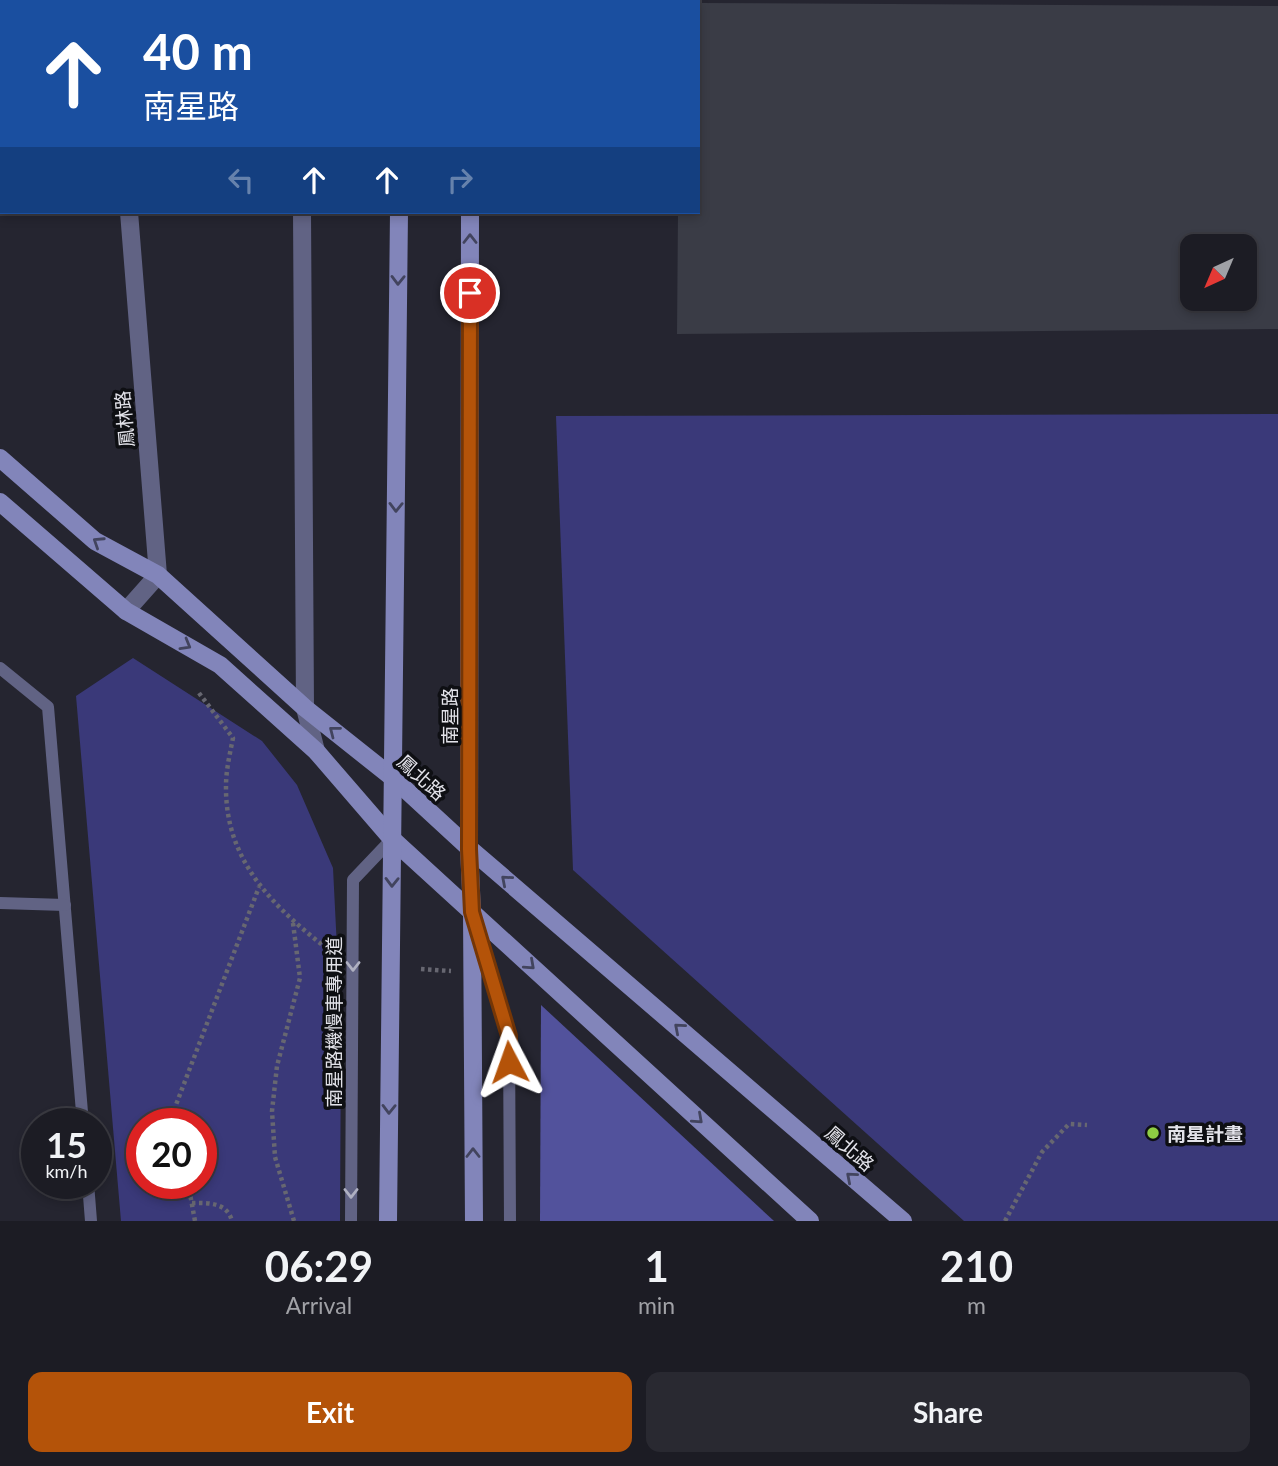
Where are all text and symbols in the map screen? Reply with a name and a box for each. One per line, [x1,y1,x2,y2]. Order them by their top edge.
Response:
text: 40 m [143,22,253,80]
icon: ahead [28,28,119,119]
text: 南星路 [143,86,239,125]
icon: left [222,161,260,199]
icon: ahead [295,161,333,199]
icon: ahead [368,161,406,199]
icon: right [441,161,479,199]
one-way arrow [462,234,478,244]
north arrow [1180,234,1256,312]
map controls [1180,234,1257,311]
pin [440,263,500,323]
icon: arrive [451,274,489,312]
one-way arrow [390,275,406,286]
street label: 鳳林路 [110,390,138,448]
one-way arrow [388,503,404,513]
one-way arrow [93,537,106,550]
one-way arrow [178,637,191,650]
street label: 南星路 [438,687,461,745]
one-way arrow [330,727,342,740]
street label: 鳳北路 [393,749,451,805]
one-way arrow [501,876,514,888]
one-way arrow [384,877,399,888]
street label: 南星路機慢車專用道 [322,936,345,1108]
one-way arrow [522,957,535,970]
one-way arrow [345,961,361,971]
one-way arrow [674,1024,687,1036]
position arrow [472,1025,546,1099]
one-way arrow [381,1105,397,1115]
speed limit sign: 20 [126,1108,217,1199]
one-way arrow [690,1111,703,1123]
street label: 鳳北路 [821,1121,879,1175]
place label: 南星計畫 [1167,1122,1243,1145]
text: 15 [46,1123,87,1165]
marker: 南星計畫 [1145,1125,1161,1141]
one-way arrow [465,1147,481,1158]
text: km/h [45,1160,88,1182]
one-way arrow [846,1173,859,1185]
one-way arrow [343,1188,359,1199]
text: 06:29 [265,1241,373,1291]
text: 1 [644,1241,669,1291]
text: 210 [940,1241,1013,1291]
text: Arrival [286,1291,352,1319]
text: min [638,1291,675,1319]
text: m [967,1291,986,1319]
button: Exit [28,1372,632,1452]
button: Share [646,1372,1250,1452]

